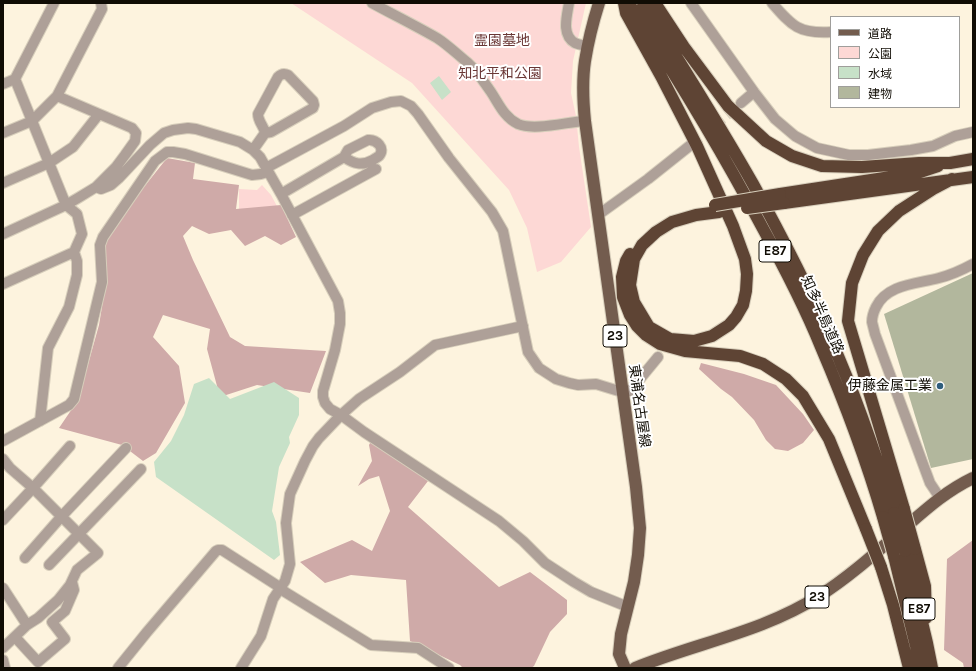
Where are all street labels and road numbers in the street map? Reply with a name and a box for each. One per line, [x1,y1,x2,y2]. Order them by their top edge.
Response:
road number: E87 [759,240,791,262]
street label: 知多半島道路 [797,273,847,357]
road number: 23 [603,325,627,347]
street label: 東浦名古屋線 [625,363,653,449]
road number: 23 [805,586,829,608]
road number: E87 [903,598,935,620]

